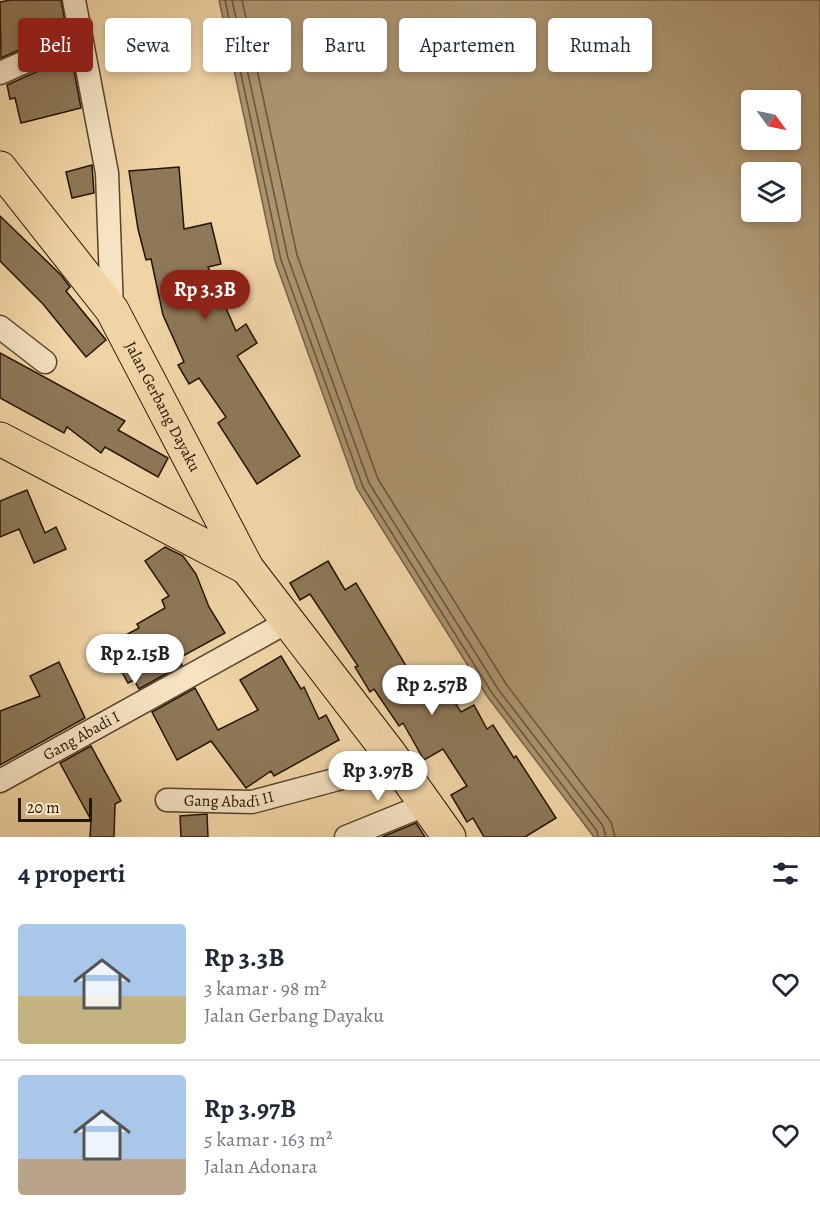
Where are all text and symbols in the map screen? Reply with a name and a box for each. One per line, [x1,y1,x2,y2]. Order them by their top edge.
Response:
chip: Beli [18,18,93,72]
chip: Sewa [105,18,191,72]
chip: Filter [203,18,291,72]
chip: Baru [303,18,387,72]
chip: Apartemen [399,18,536,72]
chip: Rumah [548,18,652,72]
north arrow [741,90,801,150]
map controls [741,90,801,222]
button: layers [741,162,801,222]
pin: Rp 3.3B [150,270,260,321]
text: Rp 3.3B [174,276,236,303]
street label: Jalan Gerbang Dayaku [119,338,206,476]
pin: Rp 2.15B [73,634,197,685]
text: Rp 2.15B [100,640,170,667]
pin: Rp 2.57B [370,665,494,716]
text: Rp 2.57B [396,671,468,698]
street label: Gang Abadi I [39,706,124,766]
pin: Rp 3.97B [316,751,440,802]
text: Rp 3.97B [342,757,414,784]
street label: Gang Abadi II [184,786,276,813]
scale bar [18,795,92,822]
text: 20 m [27,797,60,819]
text: 4 properti [18,856,125,891]
icon: filters [769,857,802,890]
text: Rp 3.3B [204,940,284,975]
icon: home [66,948,138,1020]
icon: heart [769,968,802,1001]
text: 3 kamar · 98 m² [204,975,327,1002]
text: Jalan Gerbang Dayaku [204,1002,384,1029]
text: Rp 3.97B [204,1091,296,1126]
icon: home [66,1099,138,1171]
icon: heart [769,1119,802,1152]
text: 5 kamar · 163 m² [204,1126,333,1153]
text: Jalan Adonara [204,1153,318,1180]

